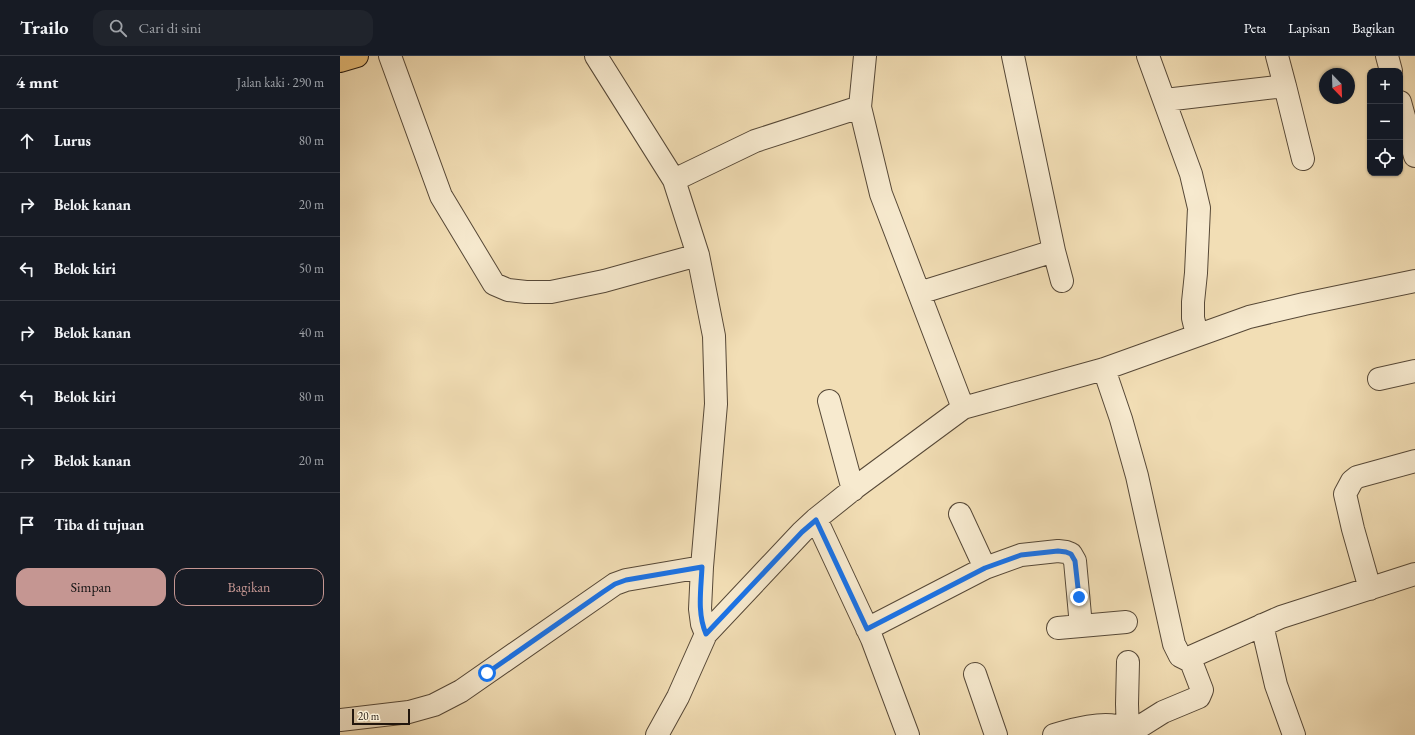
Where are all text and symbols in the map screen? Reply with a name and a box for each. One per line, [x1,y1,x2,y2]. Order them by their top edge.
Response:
search box [93,10,373,46]
text: Trailo [20,15,69,40]
icon: search [107,17,129,39]
text: Cari di sini [139,18,201,37]
text: Peta [1244,19,1266,37]
text: Lapisan [1288,19,1330,37]
text: Bagikan [1352,19,1395,37]
north arrow [1319,68,1355,104]
map controls [1367,68,1403,176]
button: + [1367,68,1403,104]
text: 4 mnt [16,71,58,93]
text: Jalan kaki · 290 m [237,74,324,91]
button: − [1367,104,1403,140]
icon: ahead [16,130,38,152]
text: Lurus [54,131,91,150]
text: 80 m [299,132,324,149]
button: locate [1367,140,1403,176]
icon: right [16,194,38,216]
text: Belok kanan [54,195,131,214]
text: 20 m [299,196,324,213]
icon: left [16,258,38,280]
text: Belok kiri [54,259,116,278]
text: 50 m [299,260,324,277]
icon: right [16,322,38,344]
text: Belok kanan [54,323,131,342]
text: 40 m [299,324,324,341]
icon: left [16,386,38,408]
text: Belok kiri [54,387,116,406]
text: 80 m [299,388,324,405]
icon: right [16,450,38,472]
text: Belok kanan [54,451,131,470]
text: 20 m [299,452,324,469]
icon: arrive [16,514,38,536]
text: Tiba di tujuan [54,515,144,534]
button: Simpan [16,568,166,606]
button: Bagikan [174,568,324,606]
route end [1070,588,1088,606]
route start [478,664,496,682]
scale bar [352,707,410,726]
text: 20 m [358,709,379,723]

